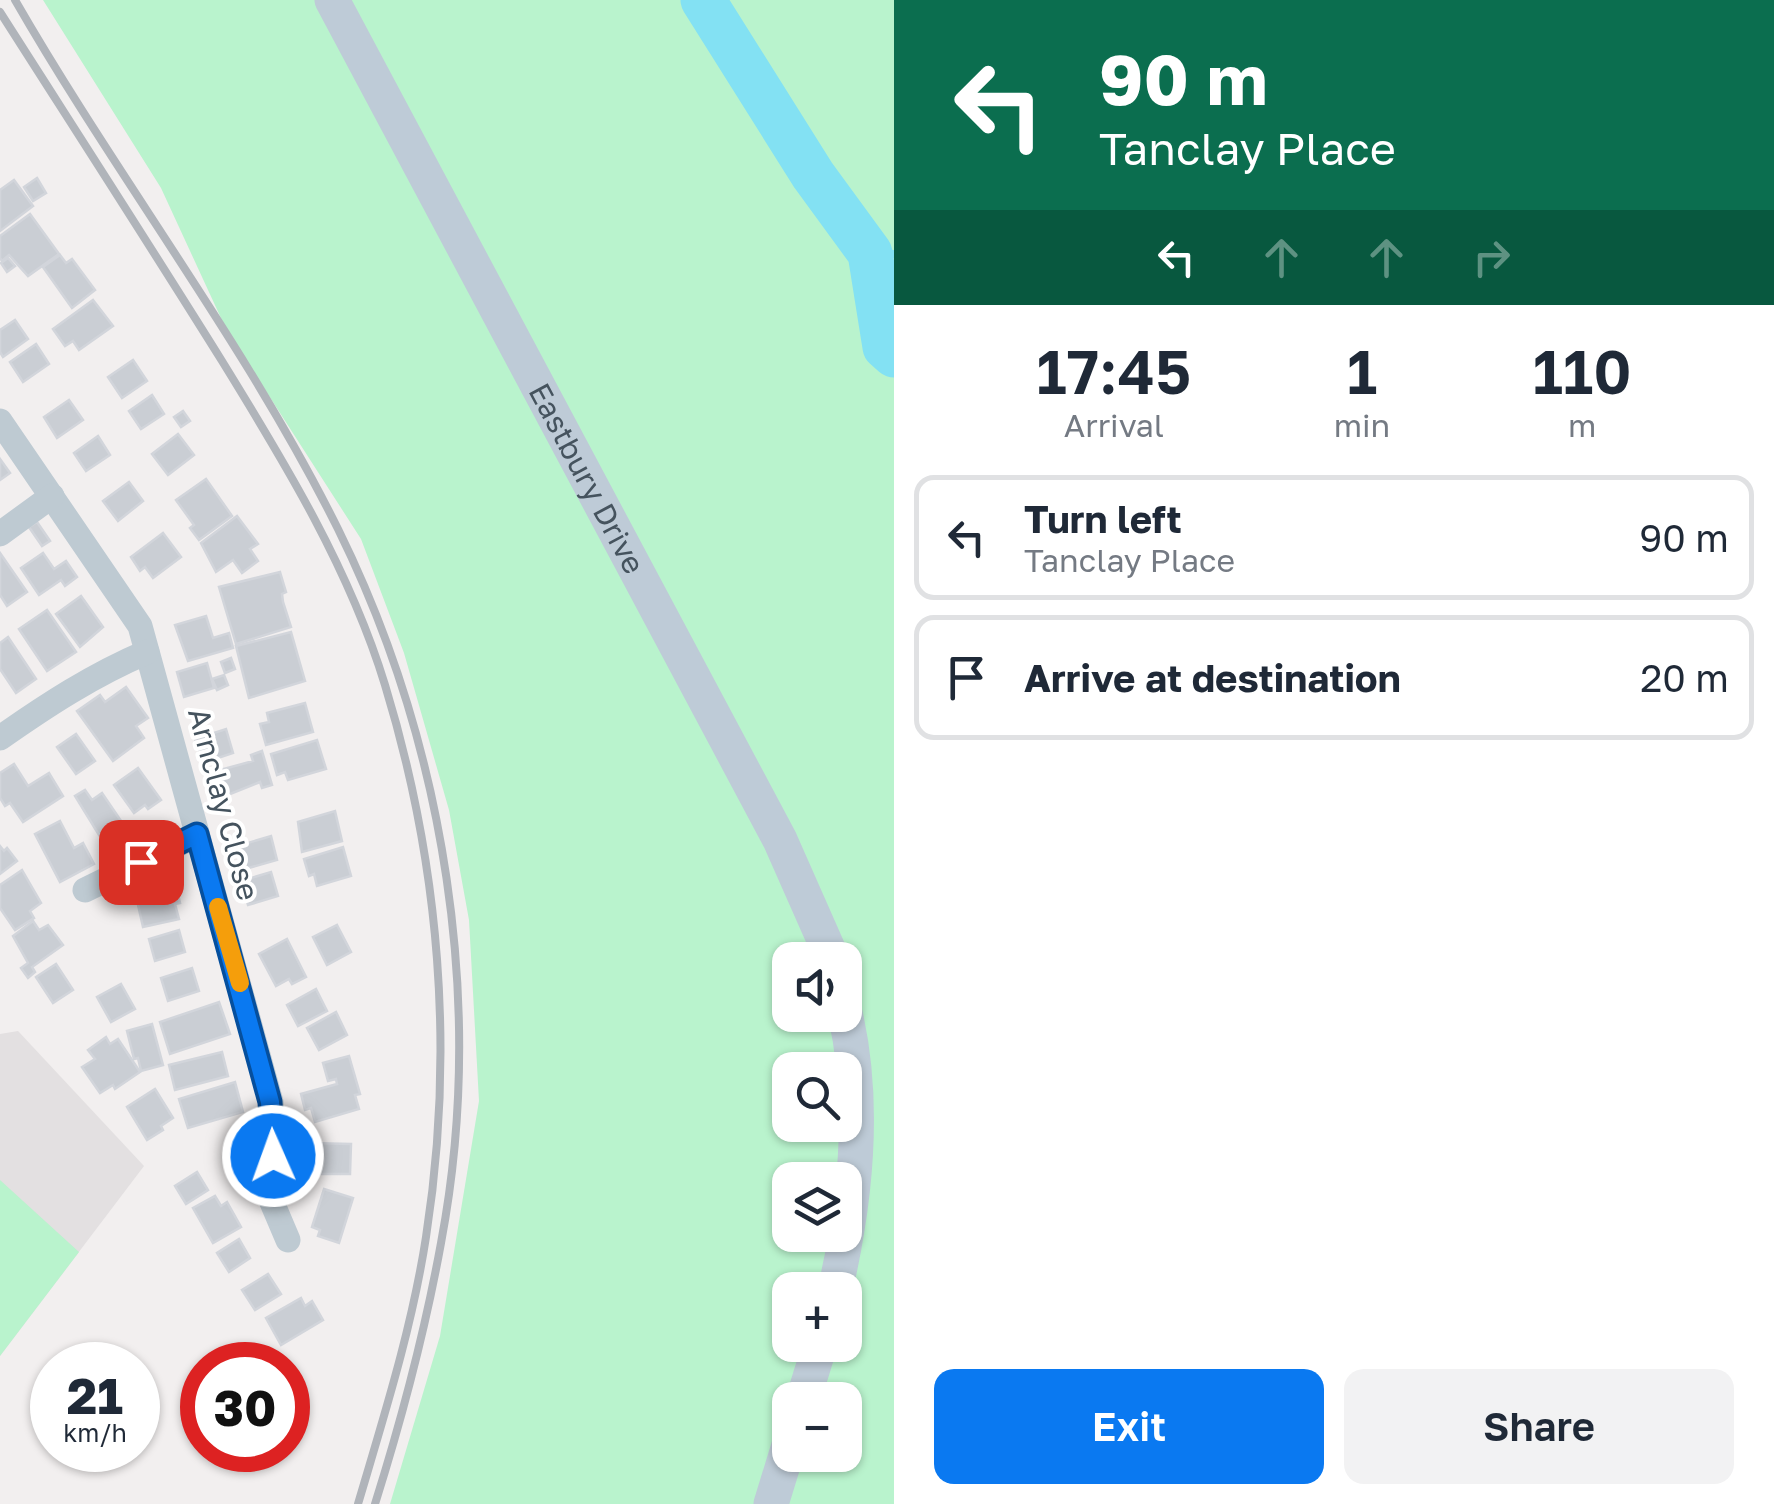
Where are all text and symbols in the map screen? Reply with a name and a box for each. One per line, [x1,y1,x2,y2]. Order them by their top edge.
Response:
text: 90 m [1099,36,1268,120]
icon: left [934,40,1064,170]
text: Tanclay Place [1099,121,1396,175]
icon: left [1149,230,1204,285]
icon: ahead [1254,230,1309,285]
icon: ahead [1359,230,1414,285]
icon: right [1464,230,1519,285]
text: 17:45 [1036,335,1191,407]
text: 1 [1347,335,1377,407]
text: 110 [1533,335,1632,407]
street label: Eastbury Drive [522,377,653,580]
text: Arrival [1064,406,1164,444]
text: min [1334,406,1390,444]
text: m [1568,406,1596,444]
text: Turn left [1024,496,1182,541]
icon: left [939,510,994,565]
text: 90 m [1639,515,1729,560]
text: Tanclay Place [1024,541,1235,579]
icon: arrive [939,650,994,705]
text: Arrive at destination [1024,655,1401,700]
text: 20 m [1640,655,1729,700]
street label: Arnclay Close [181,704,267,904]
pin [99,820,184,905]
icon: arrive [114,835,169,890]
map controls [772,942,862,1472]
button: sound [772,942,862,1032]
button: search [772,1052,862,1142]
position arrow [221,1104,325,1208]
button: layers [772,1162,862,1252]
button: + [772,1272,862,1362]
speed limit sign: 30 [180,1342,310,1472]
text: 21 [67,1365,123,1425]
button: Exit [934,1369,1324,1484]
button: Share [1344,1369,1734,1484]
button: − [772,1382,862,1472]
text: km/h [63,1417,127,1448]

